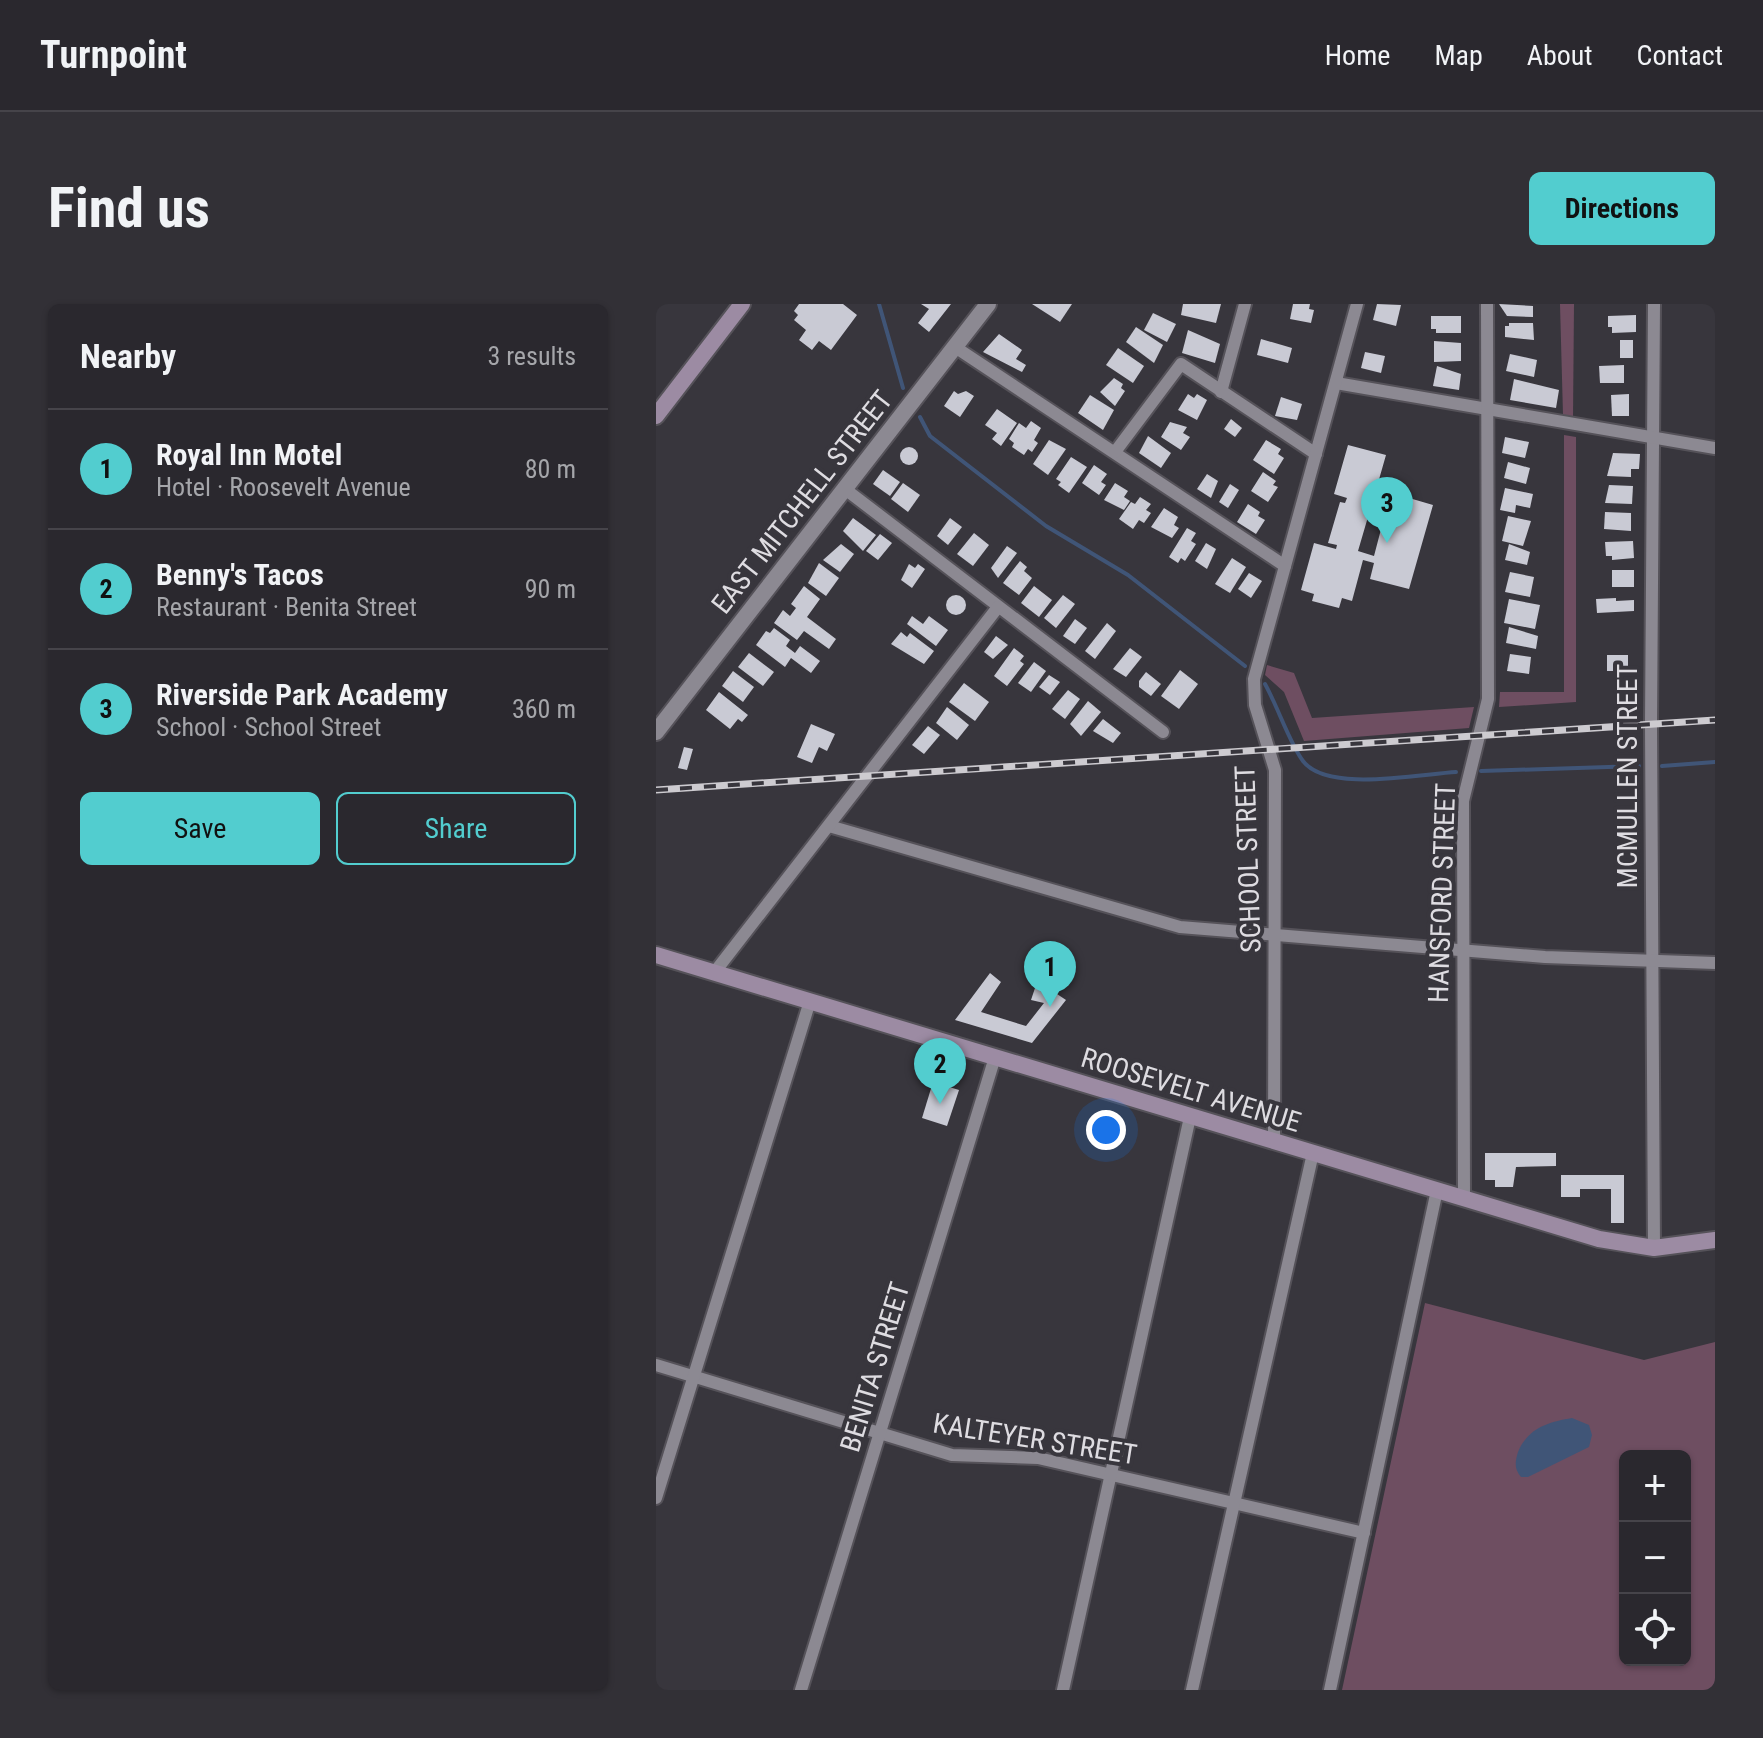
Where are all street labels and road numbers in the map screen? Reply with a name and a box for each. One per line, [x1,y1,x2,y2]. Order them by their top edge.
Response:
street label: EAST MITCHELL STREET [705,384,899,620]
street label: MCMULLEN STREET [1611,664,1644,888]
street label: SCHOOL STREET [1228,765,1268,953]
street label: HANSFORD STREET [1422,783,1462,1003]
street label: ROOSEVELT AVENUE [1077,1041,1305,1139]
street label: BENITA STREET [834,1278,916,1456]
street label: KALTEYER STREET [931,1407,1139,1471]

